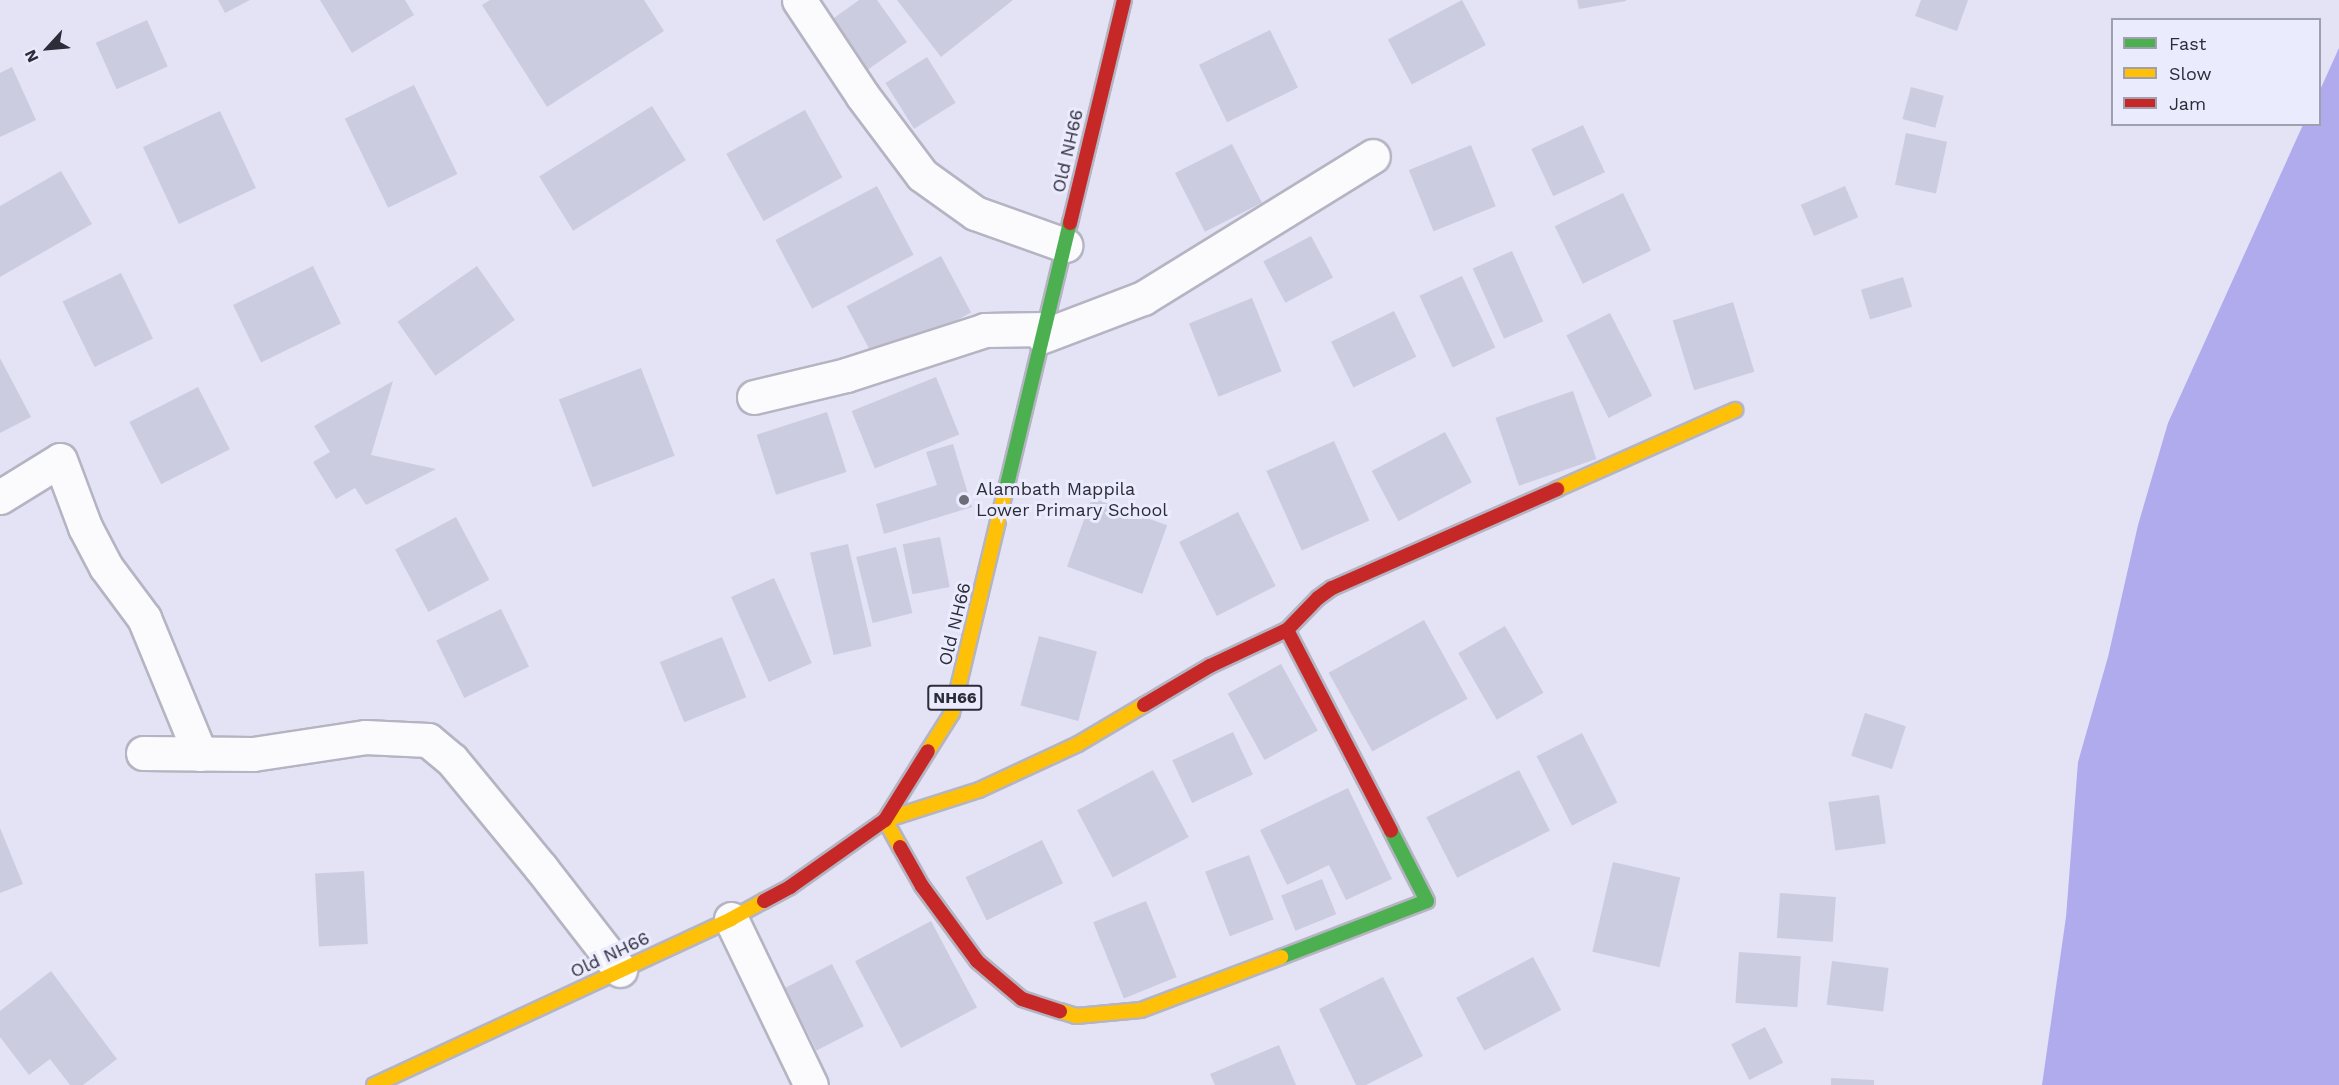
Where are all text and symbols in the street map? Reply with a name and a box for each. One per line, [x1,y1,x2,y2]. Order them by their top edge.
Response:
north arrow [18,18,78,78]
legend [2111,18,2321,126]
text: Fast [2169,33,2206,54]
text: N [20,47,43,66]
text: Slow [2169,63,2212,84]
text: Jam [2169,93,2206,114]
street label: Old NH66 [1048,107,1088,195]
place label: Alambath Mappila Lower Primary School [976,479,1169,522]
marker: Alambath Mappila Lower Primary School [957,493,971,507]
street label: Old NH66 [934,580,976,668]
road number: NH66 [926,685,984,711]
street label: Old NH66 [567,927,653,983]

